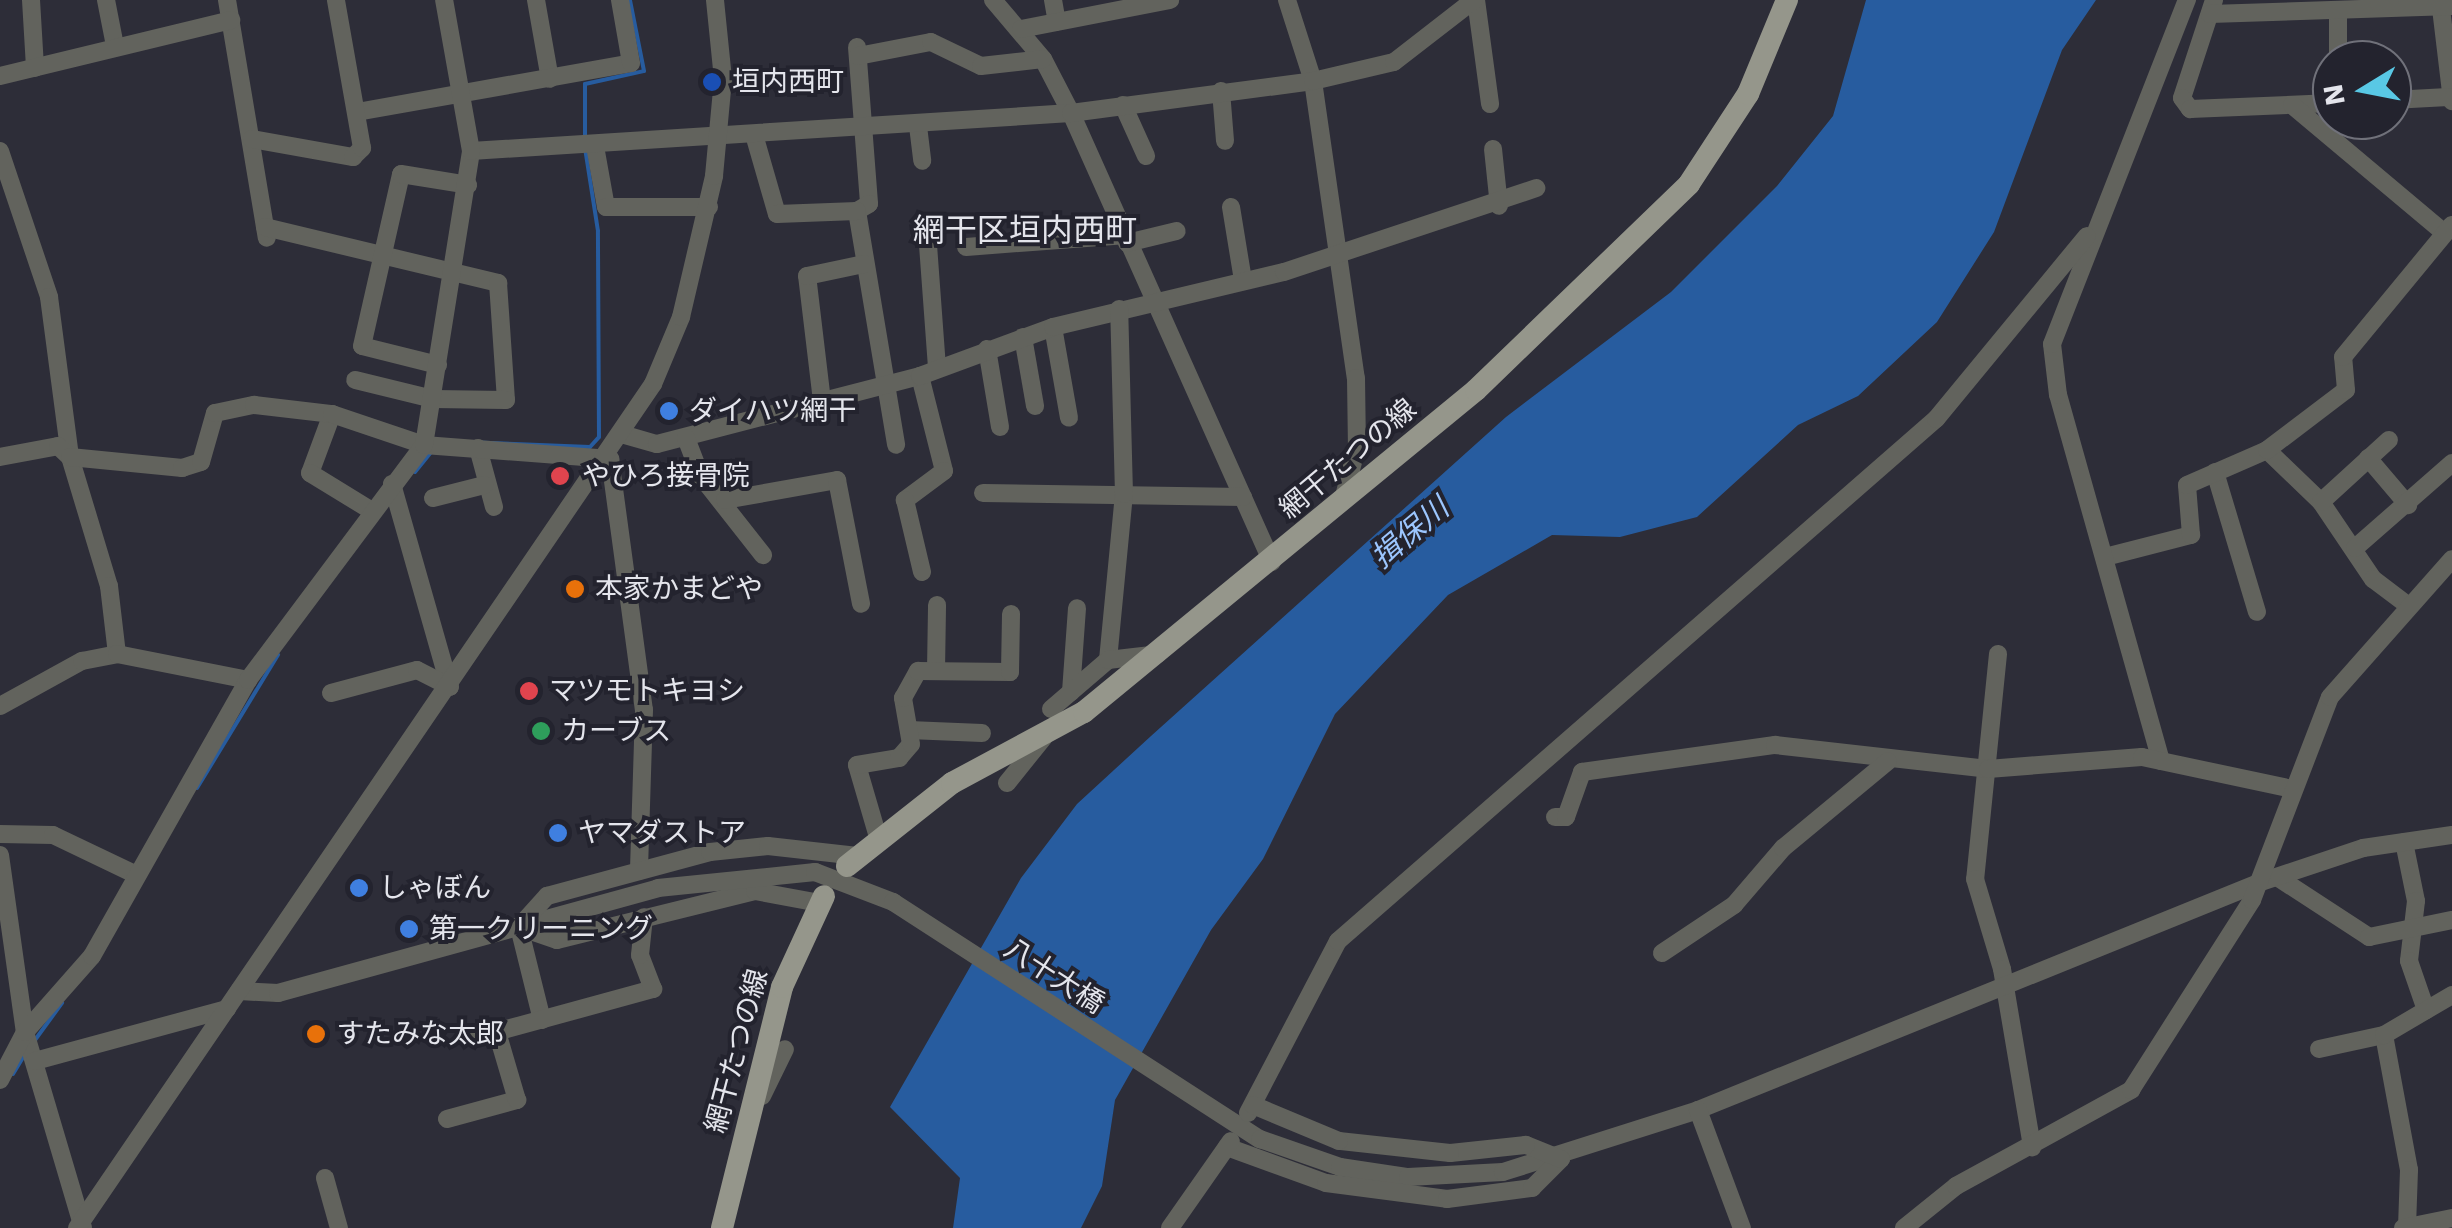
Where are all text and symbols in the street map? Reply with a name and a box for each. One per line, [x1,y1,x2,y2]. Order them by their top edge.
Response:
north arrow [2312,40,2412,140]
place label: 垣内西町 [732,65,844,99]
marker: 垣内西町 [701,71,723,93]
text: N [2316,82,2352,108]
district label: 網干区垣内西町 [913,211,1137,249]
street label: 網干たつの線 [1273,392,1423,526]
place label: ダイハツ網干 [689,394,857,428]
marker: ダイハツ網干 [658,400,680,422]
place label: やひろ接骨院 [582,459,750,493]
marker: やひろ接骨院 [547,463,573,489]
water label: 揖保川 [1364,490,1456,576]
place label: 本家かまどや [595,572,763,606]
marker: 本家かまどや [564,578,586,600]
place label: マツモトキヨシ [549,674,745,708]
marker: マツモトキヨシ [518,680,540,702]
place label: カーブス [561,714,673,748]
marker: カーブス [530,720,552,742]
place label: ヤマダストア [578,816,746,850]
marker: ヤマダストア [547,822,569,844]
place label: しゃぼん [379,871,491,905]
marker: しゃぼん [348,877,370,899]
place label: 第一クリーニング [429,912,653,946]
marker: 第一クリーニング [398,918,420,940]
street label: 八十大橋 [998,931,1110,1021]
street label: 網干たつの線 [699,966,775,1136]
place label: すたみな太郎 [336,1017,504,1051]
marker: すたみな太郎 [305,1023,327,1045]

